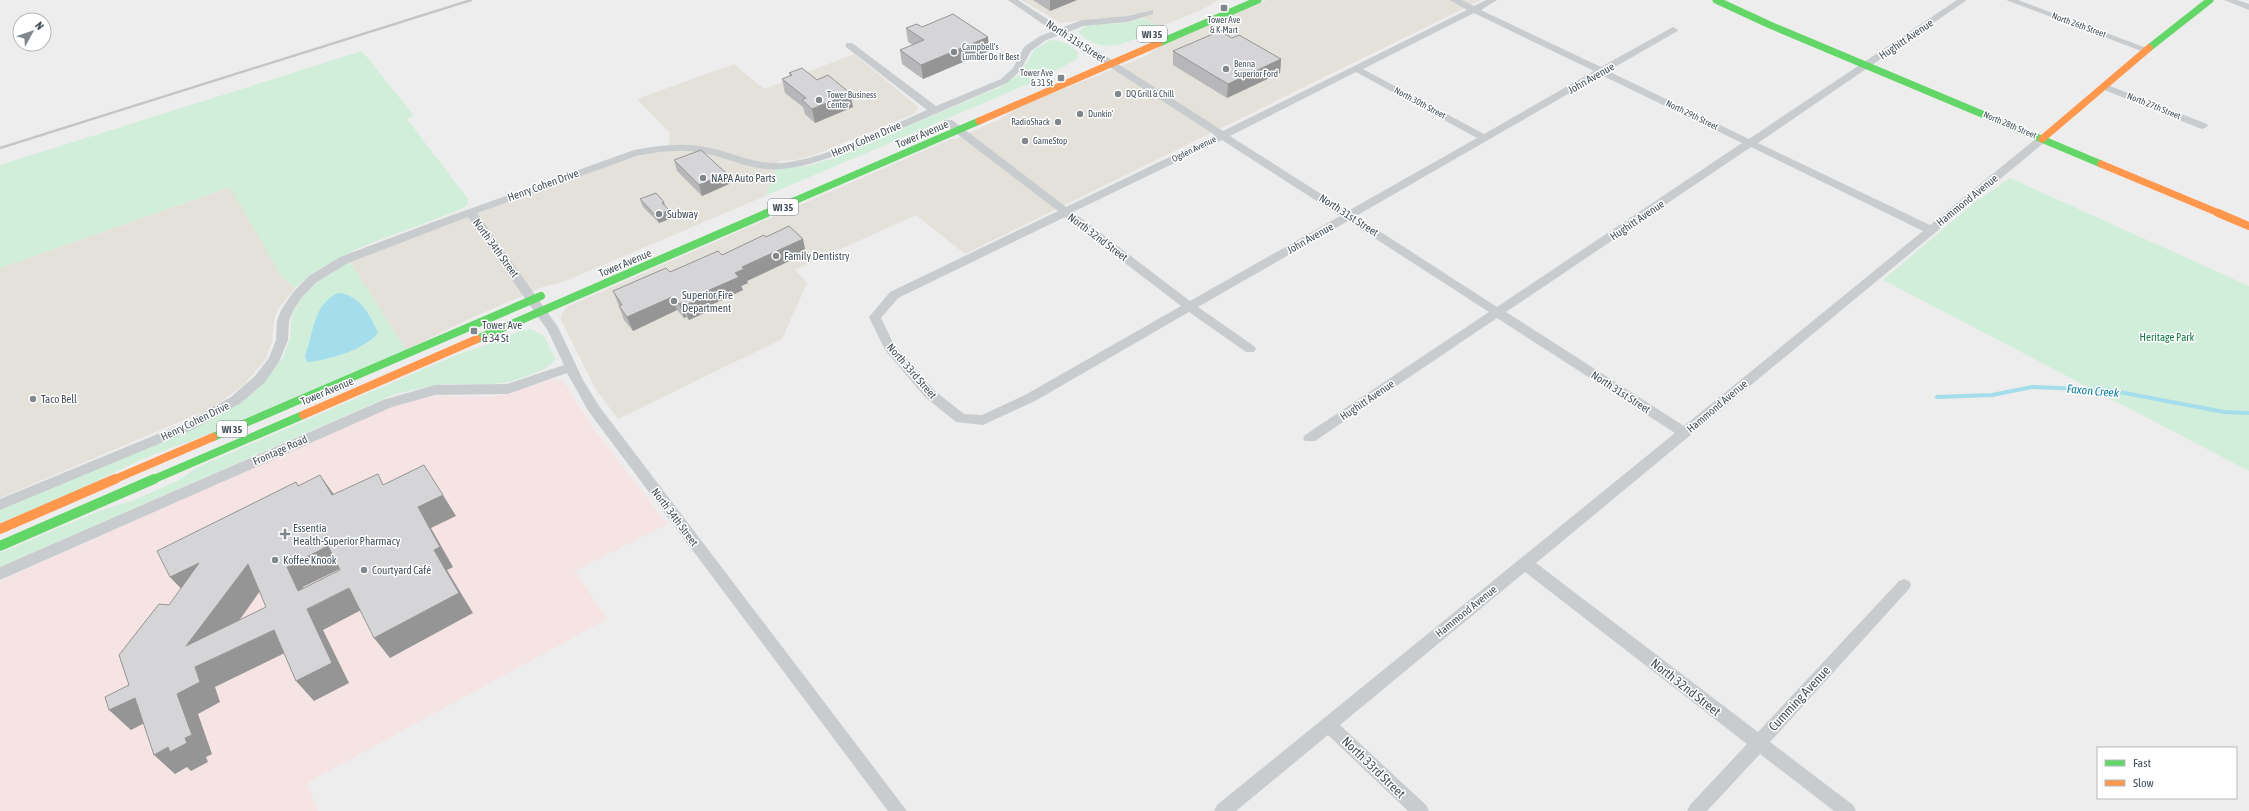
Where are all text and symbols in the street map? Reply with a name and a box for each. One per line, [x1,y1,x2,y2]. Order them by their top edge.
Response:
marker: Tower Ave & K-Mart [1219,3,1229,13]
street label: North 26th Street [2051,11,2108,40]
north arrow [12,12,52,52]
place label: Tower Ave & K-Mart [1208,15,1240,35]
street label: North 31st Street [1044,17,1108,65]
street label: Hughitt Avenue [1877,17,1935,61]
text: N [33,19,46,32]
road number: WI 35 [1137,26,1167,42]
place label: Campbell's Lumber Do It Best [962,42,1020,62]
marker: Campbell's Lumber Do It Best [949,47,959,57]
place label: Benna Superior Ford [1234,59,1278,79]
street label: John Avenue [1566,60,1616,96]
marker: Benna Superior Ford [1221,64,1231,74]
place label: Tower Ave & 31 St [1020,68,1053,88]
marker: Tower Ave & 31 St [1056,73,1066,83]
street label: North 30th Street [1393,85,1448,121]
marker: DQ Grill & Chill [1113,89,1123,99]
place label: DQ Grill & Chill [1126,89,1175,99]
place label: Tower Business Center [827,90,876,110]
street label: North 27th Street [2126,91,2183,121]
marker: Tower Business Center [814,95,824,105]
street label: North 29th Street [1664,98,1720,132]
marker: Dunkin' [1075,109,1085,119]
place label: Dunkin' [1088,109,1114,119]
street label: North 28th Street [1982,109,2038,141]
place label: RadioShack [1011,117,1050,127]
marker: RadioShack [1053,117,1063,127]
street label: Tower Avenue [894,118,950,150]
street label: Henry Cohen Drive [829,119,903,159]
street label: Ogden Avenue [1170,134,1218,164]
marker: GameStop [1020,136,1030,146]
place label: GameStop [1033,136,1067,146]
street label: Henry Cohen Drive [506,167,580,203]
place label: NAPA Auto Parts [711,172,776,184]
street label: Hammond Avenue [1934,172,2000,228]
marker: NAPA Auto Parts [698,173,708,183]
street label: North 31st Street [1317,191,1381,239]
street label: Hughitt Avenue [1608,198,1666,242]
road number: WI 35 [768,199,798,215]
place label: Subway [667,208,699,220]
marker: Subway [654,209,664,219]
street label: North 32nd Street [1066,211,1130,263]
street label: North 34th Street [471,216,521,280]
street label: John Avenue [1285,220,1335,256]
street label: Tower Avenue [597,247,653,279]
place label: Family Dentistry [784,250,850,262]
marker: Family Dentistry [771,251,781,261]
place label: Superior Fire Department [682,289,733,314]
marker: Superior Fire Department [669,296,679,306]
place label: Tower Ave & 34 St [482,319,522,344]
marker: Tower Ave & 34 St [469,326,479,336]
park label: Heritage Park [2140,331,2195,343]
street label: North 33rd Street [885,341,939,401]
street label: North 31st Street [1589,368,1653,416]
street label: Tower Avenue [299,375,355,407]
street label: Hammond Avenue [1684,377,1750,435]
street label: Hughitt Avenue [1338,378,1396,422]
water label: Faxon Creek [2066,382,2120,400]
place label: Taco Bell [41,393,77,405]
marker: Taco Bell [28,394,38,404]
street label: Henry Cohen Drive [159,399,231,443]
road number: WI 35 [217,421,247,437]
street label: Frontage Road [251,433,309,467]
street label: North 34th Street [649,486,701,548]
place label: Essentia Health-Superior Pharmacy [293,522,401,547]
marker: Essentia Health-Superior Pharmacy [280,529,290,539]
place label: Koffee Knook [283,554,337,566]
marker: Koffee Knook [270,555,280,565]
place label: Courtyard Café [372,564,431,576]
marker: Courtyard Café [359,565,369,575]
street label: Hammond Avenue [1433,583,1499,639]
street label: North 32nd Street [1648,656,1724,719]
street label: Cumming Avenue [1765,663,1833,734]
street label: North 33rd Street [1339,734,1408,801]
legend [2097,747,2237,799]
text: Fast [2133,756,2151,770]
text: Slow [2133,776,2154,790]

